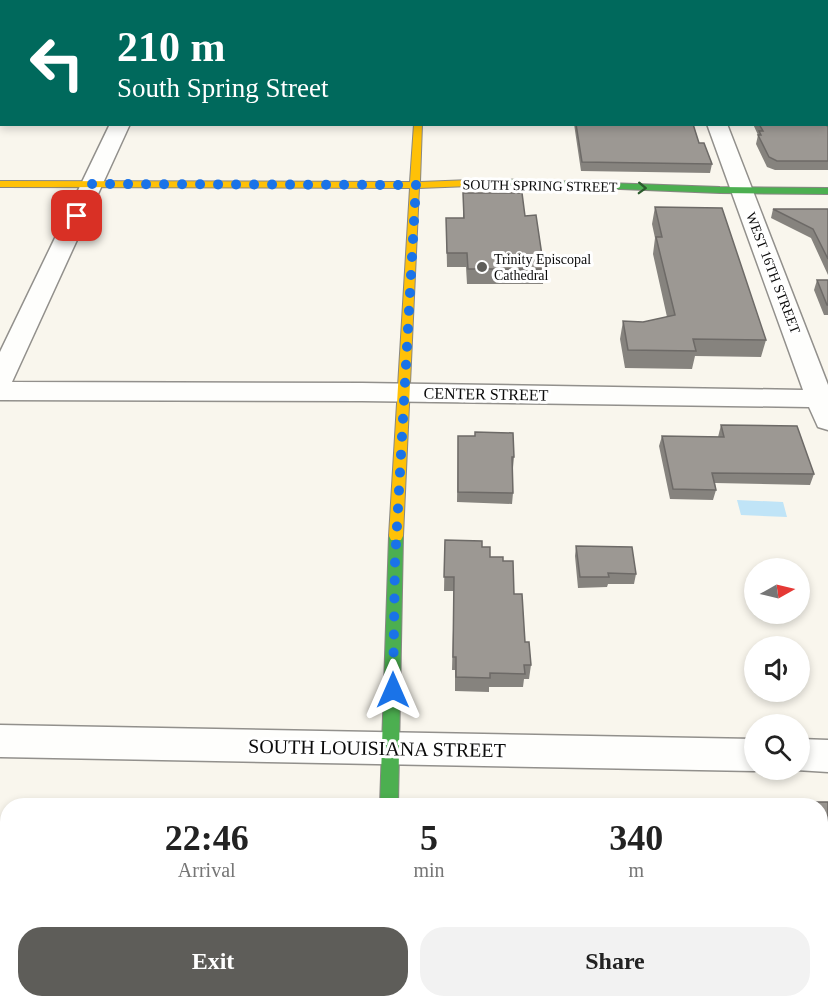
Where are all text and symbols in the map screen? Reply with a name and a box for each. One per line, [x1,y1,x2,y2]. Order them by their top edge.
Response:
icon: left [18,24,96,102]
text: 210 m [117,24,226,70]
text: South Spring Street [117,73,329,103]
street label: SOUTH SPRING STREET [462,177,618,195]
one-way arrow [637,182,646,194]
pin [51,190,102,241]
icon: arrive [60,199,93,232]
street label: WEST 16TH STREET [743,210,803,336]
place label: Trinity Episcopal Cathedral [494,252,591,283]
marker: Trinity Episcopal Cathedral [475,260,489,274]
street label: CENTER STREET [423,384,549,404]
north arrow [744,558,810,624]
map controls [744,558,810,780]
button: sound [744,636,810,702]
position arrow [361,658,425,722]
button: search [744,714,810,780]
street label: SOUTH LOUISIANA STREET [248,735,506,761]
text: 22:46 [165,818,249,858]
text: 5 [420,818,438,858]
text: 340 [609,818,663,858]
text: Arrival [178,859,236,881]
text: min [413,859,445,881]
text: m [629,859,644,881]
button: Exit [18,927,408,996]
button: Share [420,927,810,996]

